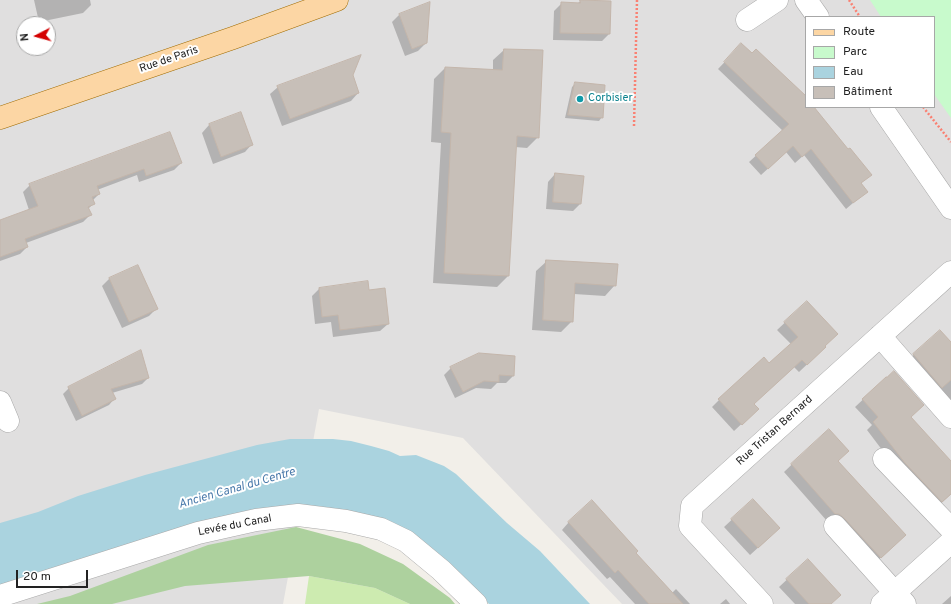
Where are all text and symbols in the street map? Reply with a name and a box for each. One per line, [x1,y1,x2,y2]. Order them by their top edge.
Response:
north arrow [16,16,56,56]
legend [805,16,935,108]
text: Route [843,24,875,40]
text: N [18,32,32,42]
street label: Rue de Paris [138,44,200,76]
text: Parc [843,44,867,60]
text: Eau [843,64,863,80]
text: Bâtiment [843,84,893,100]
place label: Corbisier [588,92,633,106]
marker: Corbisier [575,94,585,104]
street label: Rue Tristan Bernard [734,393,816,469]
water label: Ancien Canal du Centre [177,465,297,513]
street label: Levée du Canal [197,512,273,540]
scale bar [18,562,90,588]
text: 20 m [23,569,51,585]

